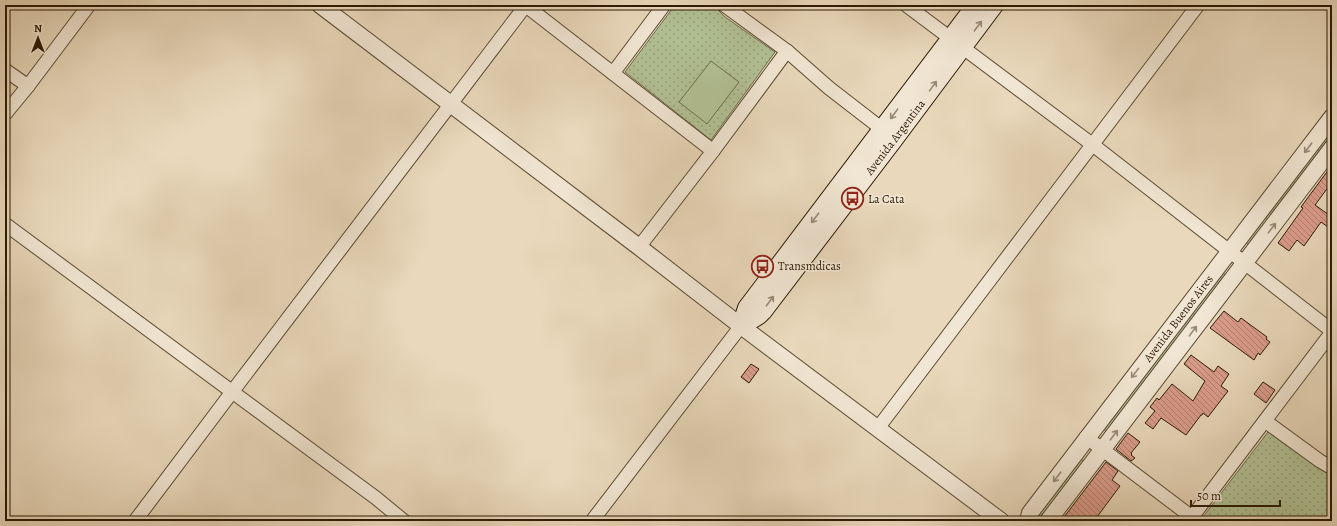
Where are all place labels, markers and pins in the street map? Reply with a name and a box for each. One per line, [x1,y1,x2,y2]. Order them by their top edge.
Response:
bus stop icon: La Cata [840,186,866,212]
place label: La Cata [868,191,905,207]
bus stop icon: Transmdicas [750,253,776,279]
place label: Transmdicas [778,258,841,274]

